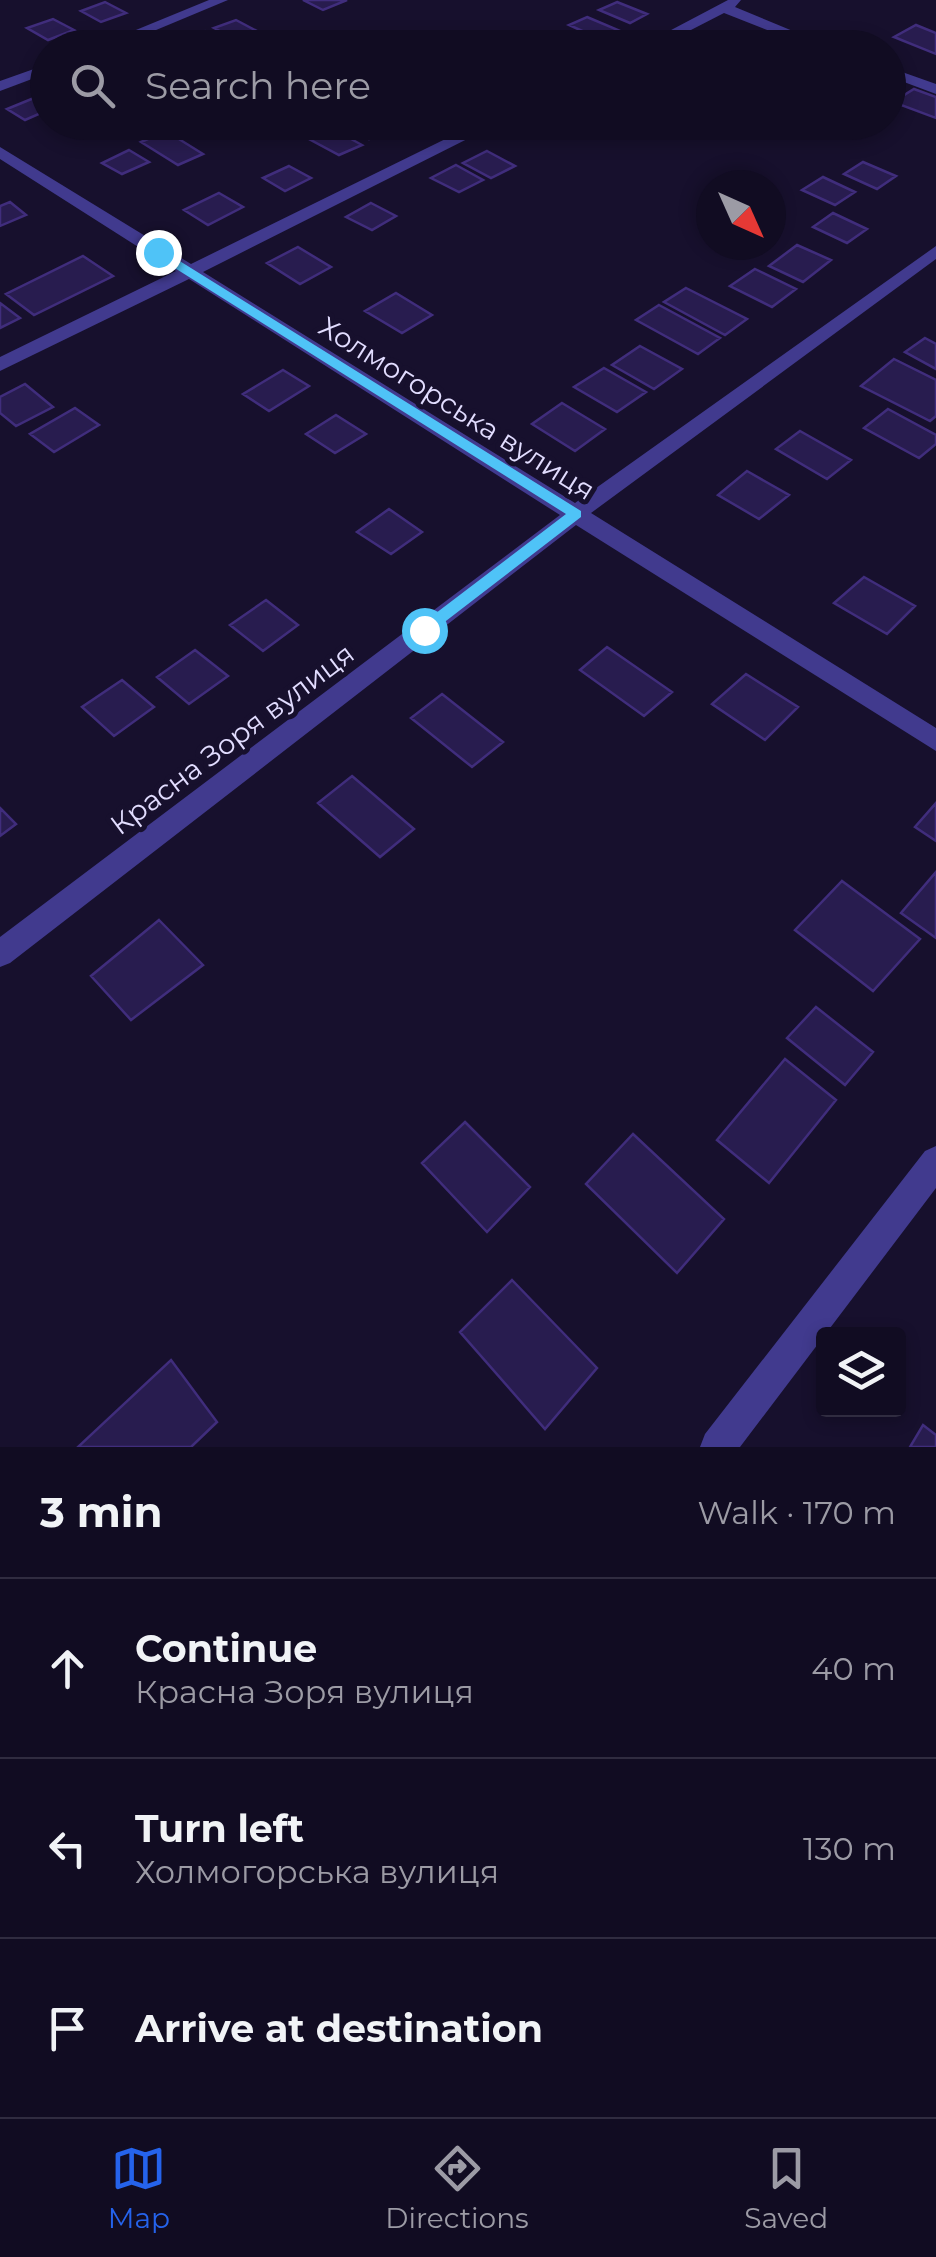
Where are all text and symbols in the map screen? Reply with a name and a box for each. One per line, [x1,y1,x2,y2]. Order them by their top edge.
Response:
search box [30,30,906,140]
icon: search [65,58,120,113]
text: Search here [145,62,371,109]
north arrow [696,170,786,260]
route end [136,230,182,276]
street label: Холмогорська вулиця [313,309,601,507]
route start [402,608,448,654]
street label: Красна Зоря вулиця [103,636,361,842]
map controls [816,1327,906,1417]
button: layers [816,1327,906,1417]
text: 3 min [40,1486,162,1538]
text: Walk · 170 m [697,1493,896,1532]
text: Continue [135,1625,317,1672]
icon: ahead [40,1641,95,1696]
text: 40 m [811,1649,896,1688]
text: Красна Зоря вулиця [135,1672,474,1711]
text: Turn left [135,1805,304,1852]
icon: left [40,1821,95,1876]
text: 130 m [803,1829,896,1868]
text: Холмогорська вулиця [135,1852,499,1891]
icon: arrive [40,2001,95,2056]
text: Arrive at destination [135,2005,543,2052]
tab: Map [108,2141,170,2235]
tab: Directions [385,2141,529,2235]
tab: Saved [744,2141,828,2235]

